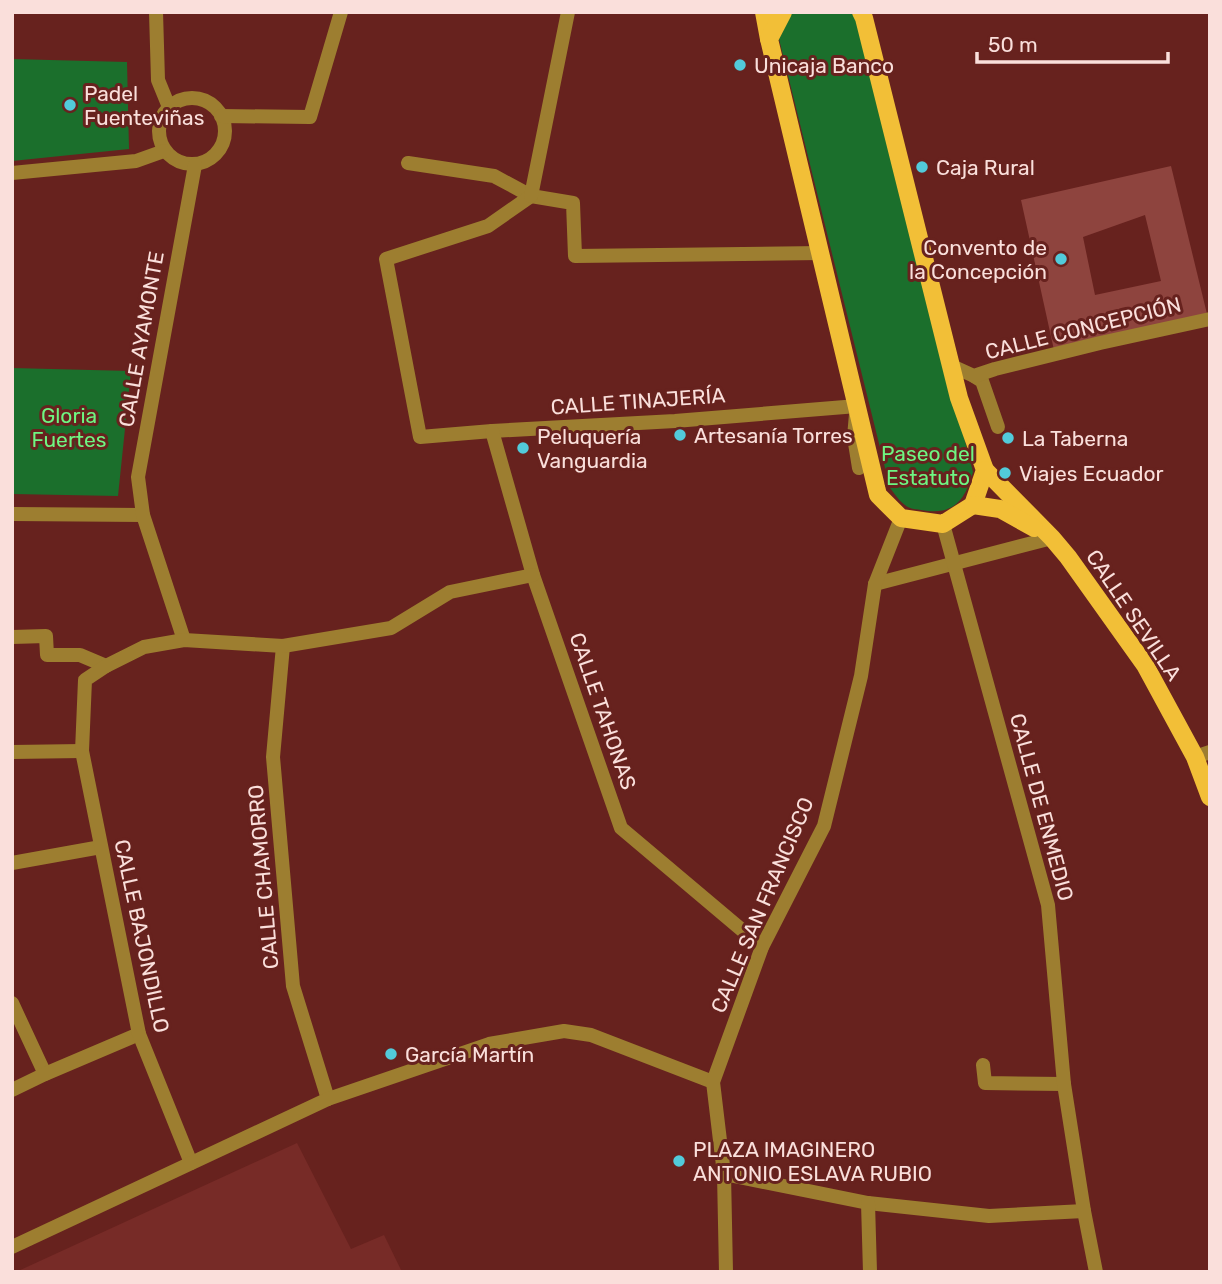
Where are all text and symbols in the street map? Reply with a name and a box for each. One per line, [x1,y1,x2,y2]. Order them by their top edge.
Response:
scale bar [977,21,1168,65]
text: 50 m [988,32,1038,57]
place label: Unicaja Banco [754,53,894,78]
marker: Unicaja Banco [732,57,748,73]
place label: Padel Fuenteviñas [84,81,204,130]
marker: Padel Fuenteviñas [62,97,78,113]
place label: Caja Rural [936,155,1035,180]
marker: Caja Rural [914,159,930,175]
place label: Convento de la Concepción [909,235,1047,284]
street label: CALLE AYAMONTE [113,249,169,429]
marker: Convento de la Concepción [1053,251,1069,267]
street label: CALLE CONCEPCIÓN [982,292,1184,364]
street label: CALLE TINAJERÍA [550,382,726,420]
park label: Gloria Fuertes [31,403,107,452]
place label: Artesanía Torres [694,423,853,448]
place label: Peluquería Vanguardia [537,424,648,473]
place label: La Taberna [1022,426,1128,451]
marker: Artesanía Torres [672,427,688,443]
marker: La Taberna [1000,430,1016,446]
marker: Peluquería Vanguardia [515,440,531,456]
park label: Paseo del Estatuto [881,441,975,490]
place label: Viajes Ecuador [1019,461,1164,486]
marker: Viajes Ecuador [997,465,1013,481]
street label: CALLE SEVILLA [1081,545,1187,685]
street label: CALLE TAHONAS [564,629,642,793]
street label: CALLE DE ENMEDIO [1005,711,1079,903]
street label: CALLE CHAMORRO [242,784,284,970]
street label: CALLE SAN FRANCISCO [705,793,819,1017]
street label: CALLE BAJONDILLO [109,837,175,1035]
place label: García Martín [405,1042,534,1067]
marker: García Martín [383,1046,399,1062]
place label: PLAZA IMAGINERO ANTONIO ESLAVA RUBIO [693,1137,932,1186]
marker: PLAZA IMAGINERO ANTONIO ESLAVA RUBIO [671,1153,687,1169]

